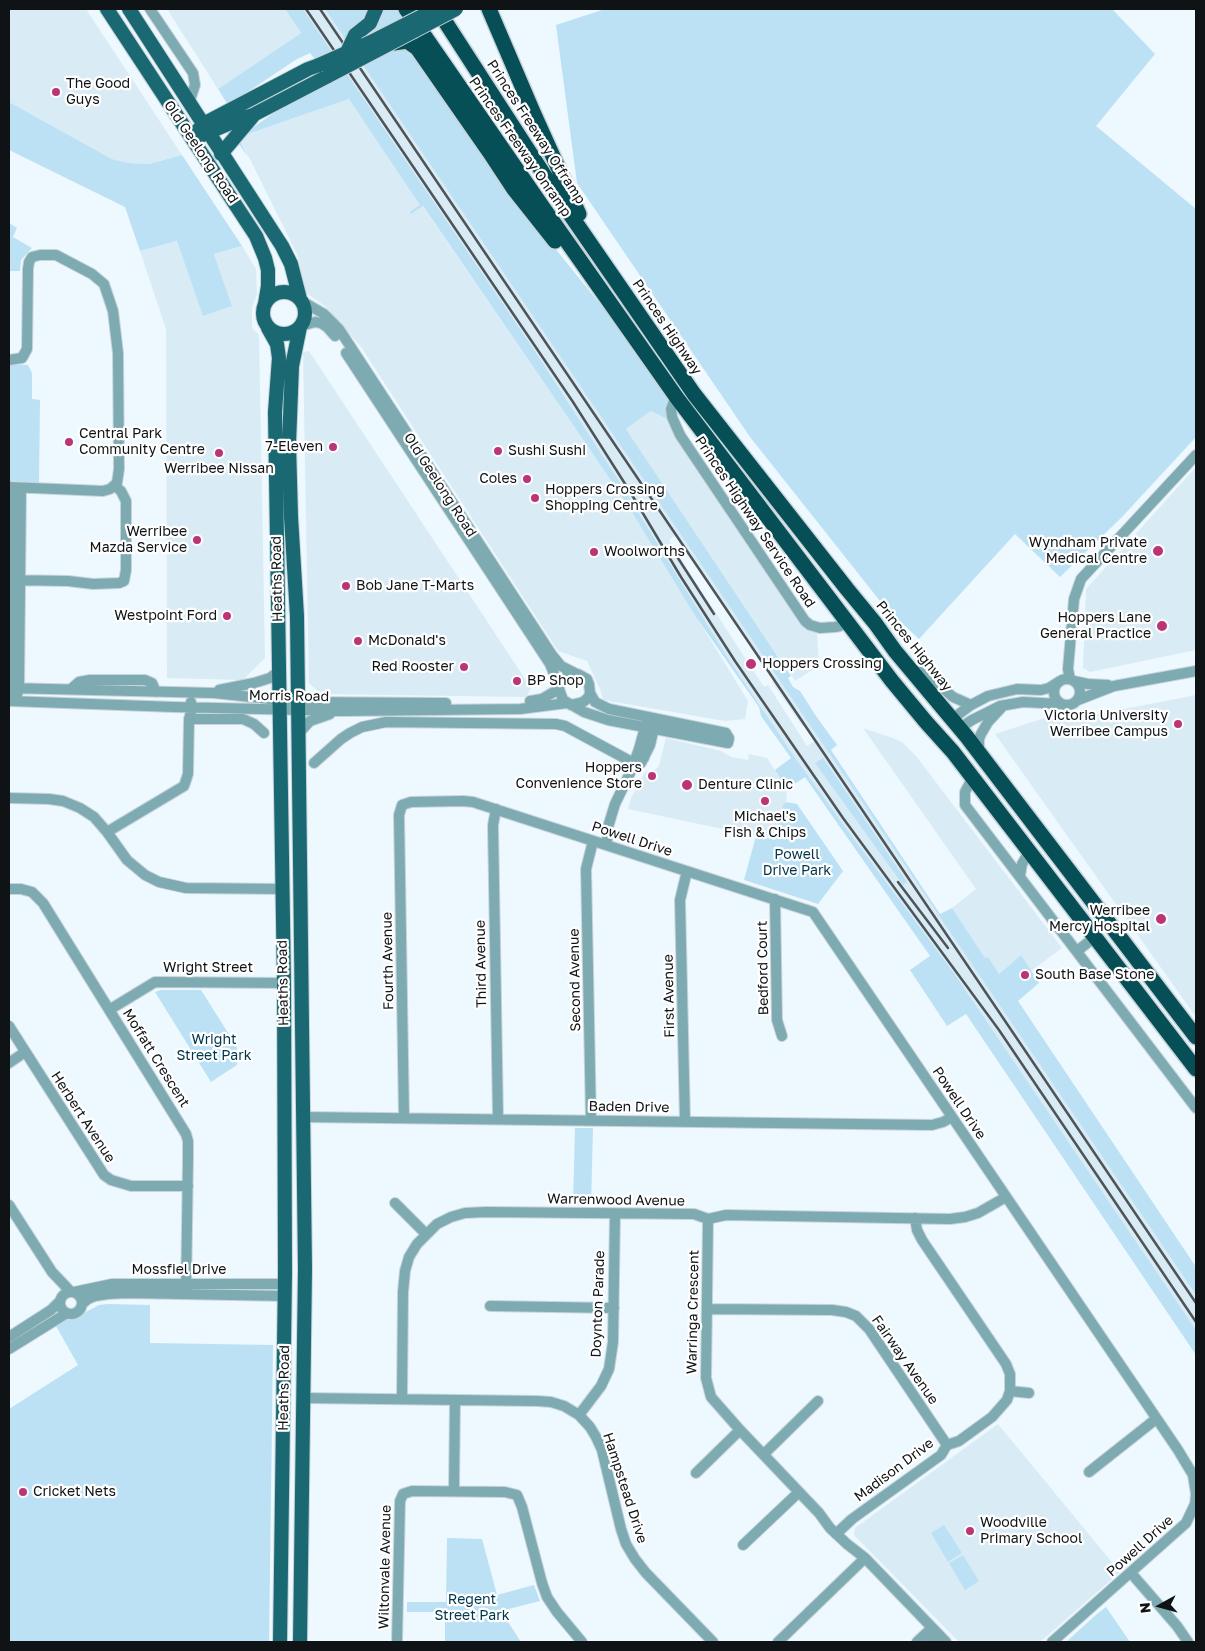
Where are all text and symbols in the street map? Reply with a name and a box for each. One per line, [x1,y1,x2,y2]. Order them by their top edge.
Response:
street label: Princes Freeway Offramp [483,57,589,207]
street label: Princes Freeway Onramp [465,74,575,220]
place label: The Good Guys [66,76,130,108]
marker: The Good Guys [50,86,62,98]
street label: Old Geelong Road [160,97,242,207]
street label: Princes Highway [629,276,705,378]
place label: Central Park Community Centre [79,426,205,458]
street label: Old Geelong Road [400,430,480,540]
street label: Princes Highway Service Road [691,433,819,611]
marker: Central Park Community Centre [63,436,75,448]
place label: 7-Eleven [265,439,323,455]
marker: 7-Eleven [327,441,339,453]
place label: Sushi Sushi [508,443,586,459]
marker: Sushi Sushi [492,445,504,457]
marker: Werribee Nissan [213,447,225,459]
place label: Werribee Nissan [164,461,274,477]
place label: Coles [479,471,517,487]
marker: Coles [521,473,533,485]
place label: Hoppers Crossing Shopping Centre [545,482,665,514]
marker: Hoppers Crossing Shopping Centre [529,492,541,504]
place label: Werribee Mazda Service [90,524,187,556]
marker: Werribee Mazda Service [191,534,203,546]
place label: Wyndham Private Medical Centre [1029,535,1147,568]
street label: Heaths Road [268,536,286,622]
place label: Woolworths [604,544,685,560]
marker: Wyndham Private Medical Centre [1151,544,1165,558]
marker: Woolworths [588,546,600,558]
place label: Bob Jane T-Marts [356,578,474,594]
marker: Bob Jane T-Marts [340,580,352,592]
street label: Princes Highway [872,597,956,695]
place label: Westpoint Ford [114,608,217,624]
marker: Westpoint Ford [221,610,233,622]
place label: Hoppers Lane General Practice [1040,610,1151,642]
marker: Hoppers Lane General Practice [1155,619,1169,633]
place label: McDonald's [368,633,446,649]
marker: McDonald's [352,635,364,647]
place label: Hoppers Crossing [762,656,882,672]
marker: Hoppers Crossing [744,657,758,671]
place label: Red Rooster [372,659,454,675]
marker: Red Rooster [458,661,470,673]
place label: BP Shop [527,673,584,689]
marker: BP Shop [511,675,523,687]
street label: Morris Road [249,687,329,705]
place label: Victoria University Werribee Campus [1044,708,1168,740]
marker: Victoria University Werribee Campus [1172,718,1184,730]
place label: Hoppers Convenience Store [516,760,642,792]
marker: Hoppers Convenience Store [646,770,658,782]
place label: Denture Clinic [698,777,793,793]
marker: Denture Clinic [680,778,694,792]
marker: Michael's Fish & Chips [759,795,771,807]
place label: Michael's Fish & Chips [724,809,806,842]
street label: Powell Drive [590,818,674,860]
park label: Powell Drive Park [763,847,831,880]
place label: Werribee Mercy Hospital [1049,903,1150,936]
street label: Fourth Avenue [379,912,397,1010]
marker: Werribee Mercy Hospital [1154,912,1168,926]
street label: Third Avenue [472,920,490,1008]
street label: Bedford Court [754,921,772,1015]
street label: Second Avenue [566,928,584,1032]
street label: Heaths Road [274,940,292,1026]
street label: First Avenue [660,954,678,1038]
street label: Wright Street [163,960,253,976]
place label: South Base Stone [1035,967,1154,983]
marker: South Base Stone [1019,969,1031,981]
street label: Moffatt Crescent [119,1006,193,1110]
park label: Wright Street Park [176,1032,252,1064]
street label: Powell Drive [929,1064,989,1142]
street label: Herbert Avenue [47,1068,119,1166]
street label: Baden Drive [588,1098,670,1116]
street label: Warrenwood Avenue [547,1190,685,1210]
street label: Doynton Parade [588,1250,608,1358]
street label: Warringa Crescent [684,1250,702,1374]
street label: Mossfiel Drive [132,1262,226,1278]
street label: Fairway Avenue [868,1312,942,1408]
street label: Heaths Road [275,1345,293,1431]
street label: Hampstead Drive [599,1431,651,1545]
street label: Madison Drive [851,1435,937,1505]
place label: Cricket Nets [33,1484,116,1500]
marker: Cricket Nets [17,1486,29,1498]
street label: Wiltonvale Avenue [376,1505,394,1629]
street label: Powell Drive [1103,1512,1177,1580]
place label: Woodville Primary School [980,1515,1082,1548]
marker: Woodville Primary School [964,1525,976,1537]
north arrow [1135,1581,1185,1631]
park label: Regent Street Park [434,1592,510,1624]
text: N [1136,1602,1154,1614]

